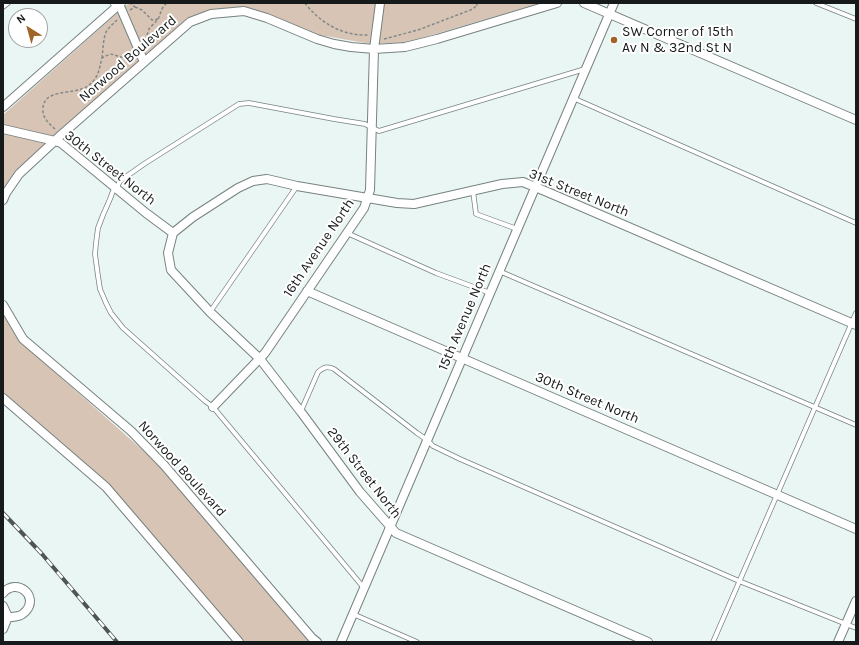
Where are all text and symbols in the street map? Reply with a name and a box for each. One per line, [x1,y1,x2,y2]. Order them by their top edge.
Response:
north arrow [8,8,48,48]
text: N [14,11,28,26]
street label: Norwood Boulevard [76,12,180,106]
place label: SW Corner of 15th Av N & 32nd St N [622,24,734,56]
marker: SW Corner of 15th Av N & 32nd St N [609,35,619,45]
street label: 30th Street North [61,127,159,209]
street label: 31st Street North [526,165,632,221]
street label: 16th Avenue North [280,196,358,300]
street label: 15th Avenue North [435,261,495,373]
street label: 30th Street North [532,369,642,427]
street label: Norwood Boulevard [134,418,230,520]
street label: 29th Street North [323,424,405,522]

